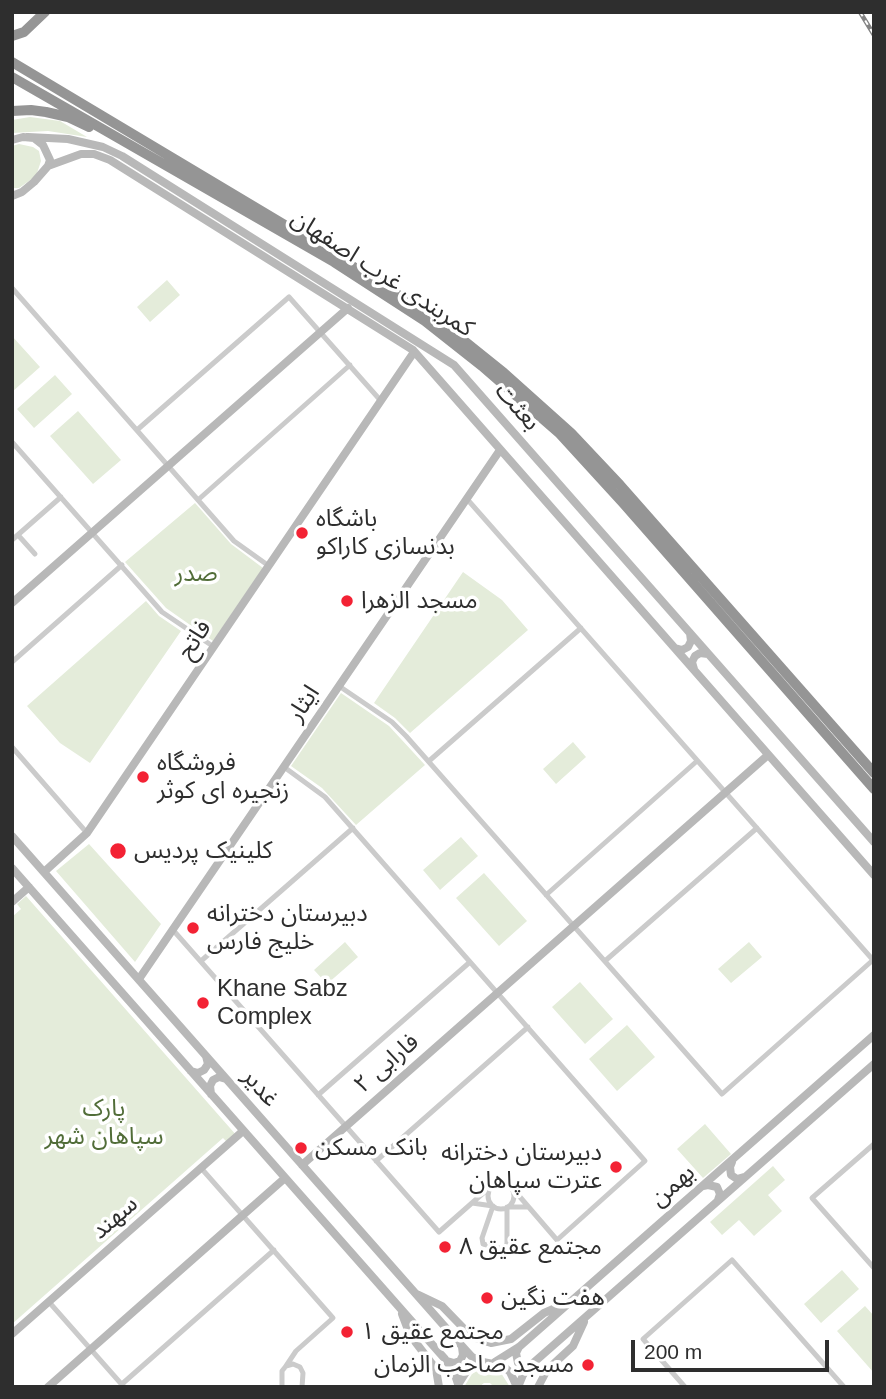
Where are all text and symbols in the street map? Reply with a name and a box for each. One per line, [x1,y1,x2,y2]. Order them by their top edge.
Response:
street label: کمربندی غرب اصفهان [285,204,479,344]
street label: بعثت [488,377,546,437]
place label: باشگاه بدنسازی کاراکو [316,505,455,561]
marker: باشگاه بدنسازی کاراکو [294,525,310,541]
park label: صدر [174,560,218,588]
place label: مسجد الزهرا [361,587,478,615]
marker: مسجد الزهرا [339,593,355,609]
street label: فاتح [172,615,218,665]
street label: ایثار [282,680,326,728]
place label: فروشگاه زنجیره ای کوثر [157,749,289,805]
marker: فروشگاه زنجیره ای کوثر [135,769,151,785]
place label: کلینیک پردیس [134,837,272,865]
marker: کلینیک پردیس [108,841,128,861]
place label: دبیرستان دخترانه خلیج فارس [207,900,368,956]
marker: دبیرستان دخترانه خلیج فارس [185,920,201,936]
place label: Khane Sabz Complex [217,975,348,1031]
marker: Khane Sabz Complex [195,995,211,1011]
street label: فارابی ۲ [349,1028,425,1100]
street label: غدیر [236,1063,284,1113]
park label: پارک سپاهان شهر [44,1095,164,1151]
place label: بانک مسکن [315,1134,428,1162]
place label: دبیرستان دخترانه عترت سپاهان [441,1139,602,1195]
marker: بانک مسکن [293,1140,309,1156]
marker: دبیرستان دخترانه عترت سپاهان [608,1159,624,1175]
street label: بهمن [645,1159,701,1213]
street label: سهند [86,1190,144,1246]
place label: مجتمع عقیق ۸ [459,1233,602,1261]
marker: مجتمع عقیق ۸ [437,1239,453,1255]
place label: هفت نگین [501,1284,605,1312]
marker: هفت نگین [479,1290,495,1306]
place label: مجتمع عقیق ۱ [361,1318,504,1346]
marker: مجتمع عقیق ۱ [339,1324,355,1340]
scale bar [634,1326,832,1370]
text: 200 m [644,1340,702,1363]
place label: مسجد صاحب الزمان [374,1351,574,1379]
marker: مسجد صاحب الزمان [580,1357,596,1373]

